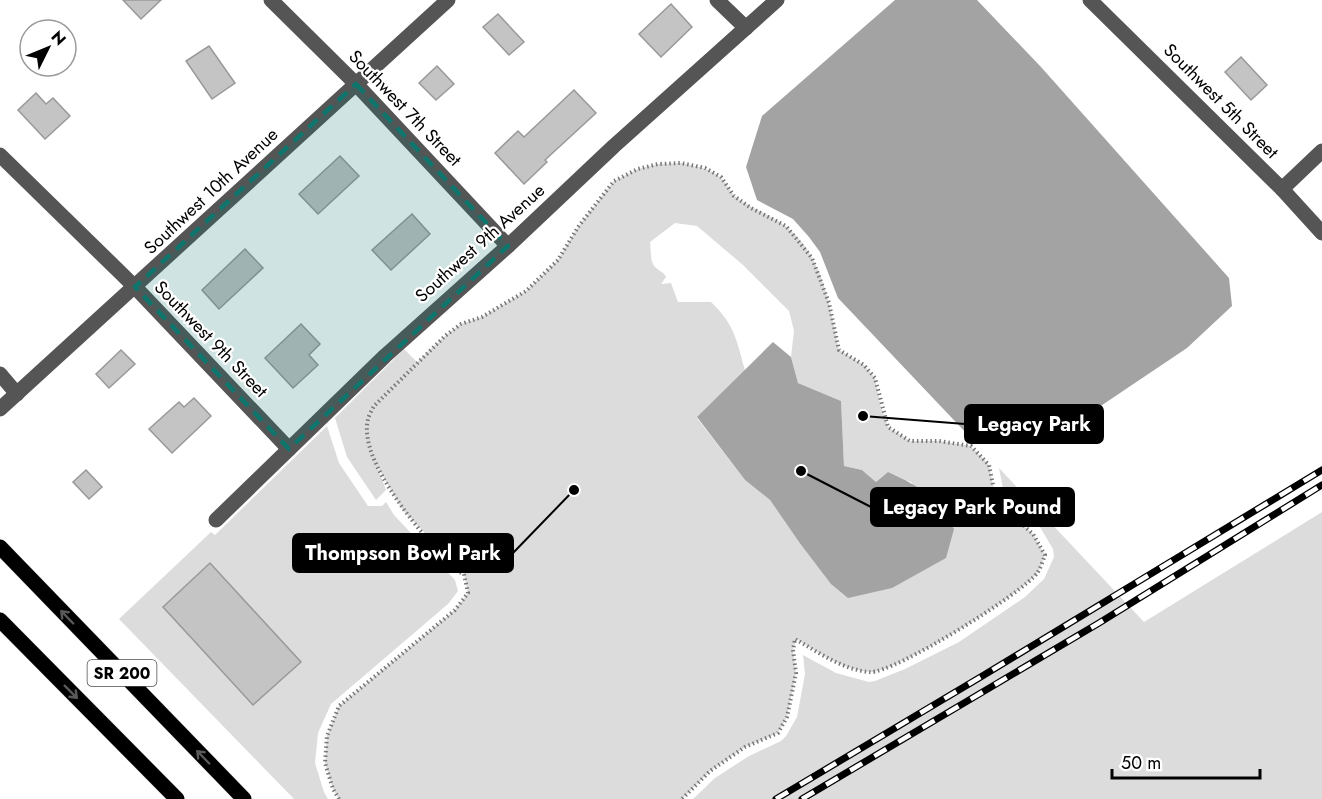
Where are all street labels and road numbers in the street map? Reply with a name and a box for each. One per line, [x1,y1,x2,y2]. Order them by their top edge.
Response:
street label: Southwest 5th Street [1158,38,1285,165]
street label: Southwest 7th Street [343,44,468,172]
street label: Southwest 10th Avenue [138,122,284,260]
street label: Southwest 9th Avenue [409,178,551,308]
street label: Southwest 9th Street [148,275,274,404]
road number: SR 200 [88,660,156,686]

